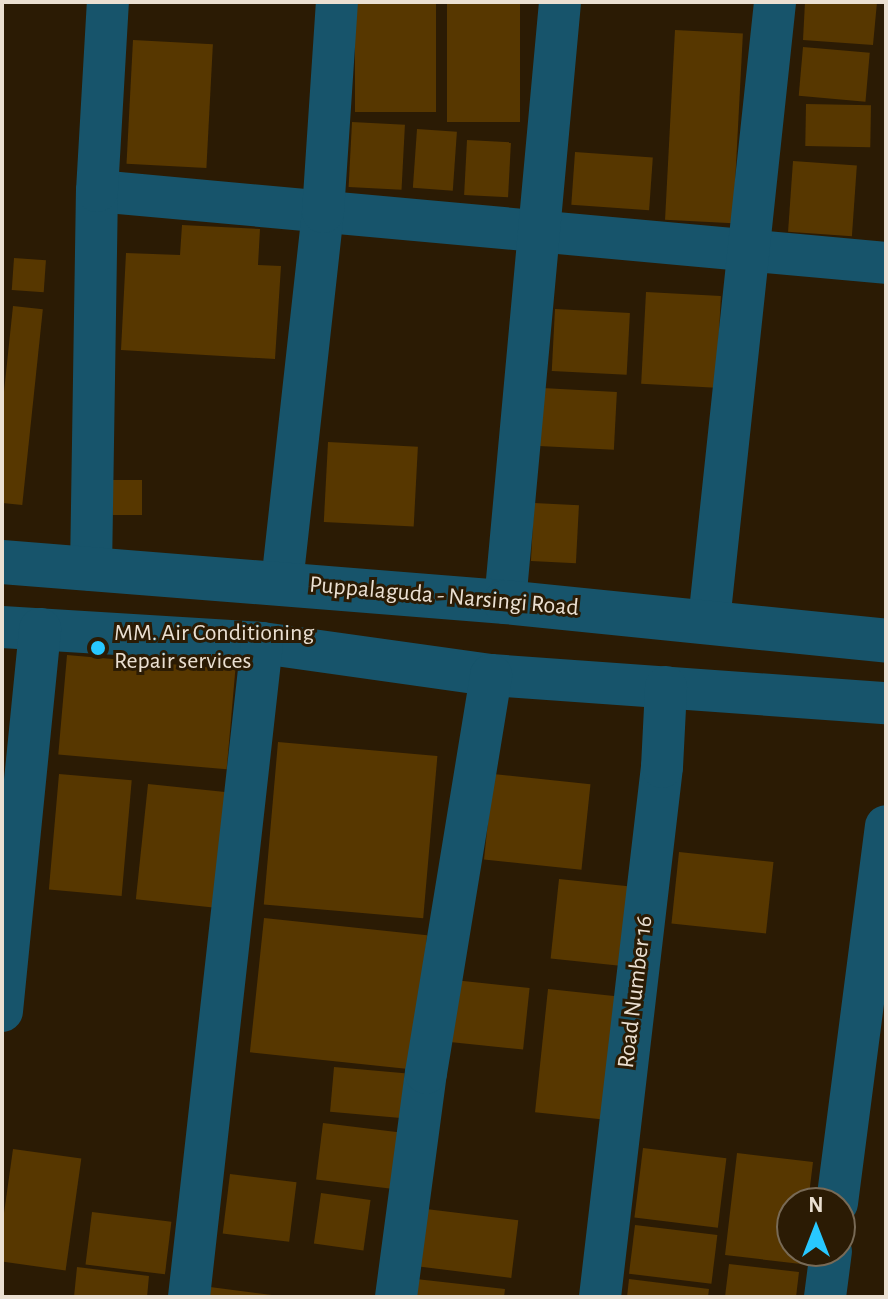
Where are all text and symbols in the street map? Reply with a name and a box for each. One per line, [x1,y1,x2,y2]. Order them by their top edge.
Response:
street label: Puppalaguda - Narsingi Road [308,571,580,623]
place label: MM. Air Conditioning Repair services [114,620,314,676]
marker: MM. Air Conditioning Repair services [89,639,107,657]
street label: Road Number 16 [612,914,660,1070]
north arrow [776,1187,856,1267]
text: N [808,1194,824,1216]

